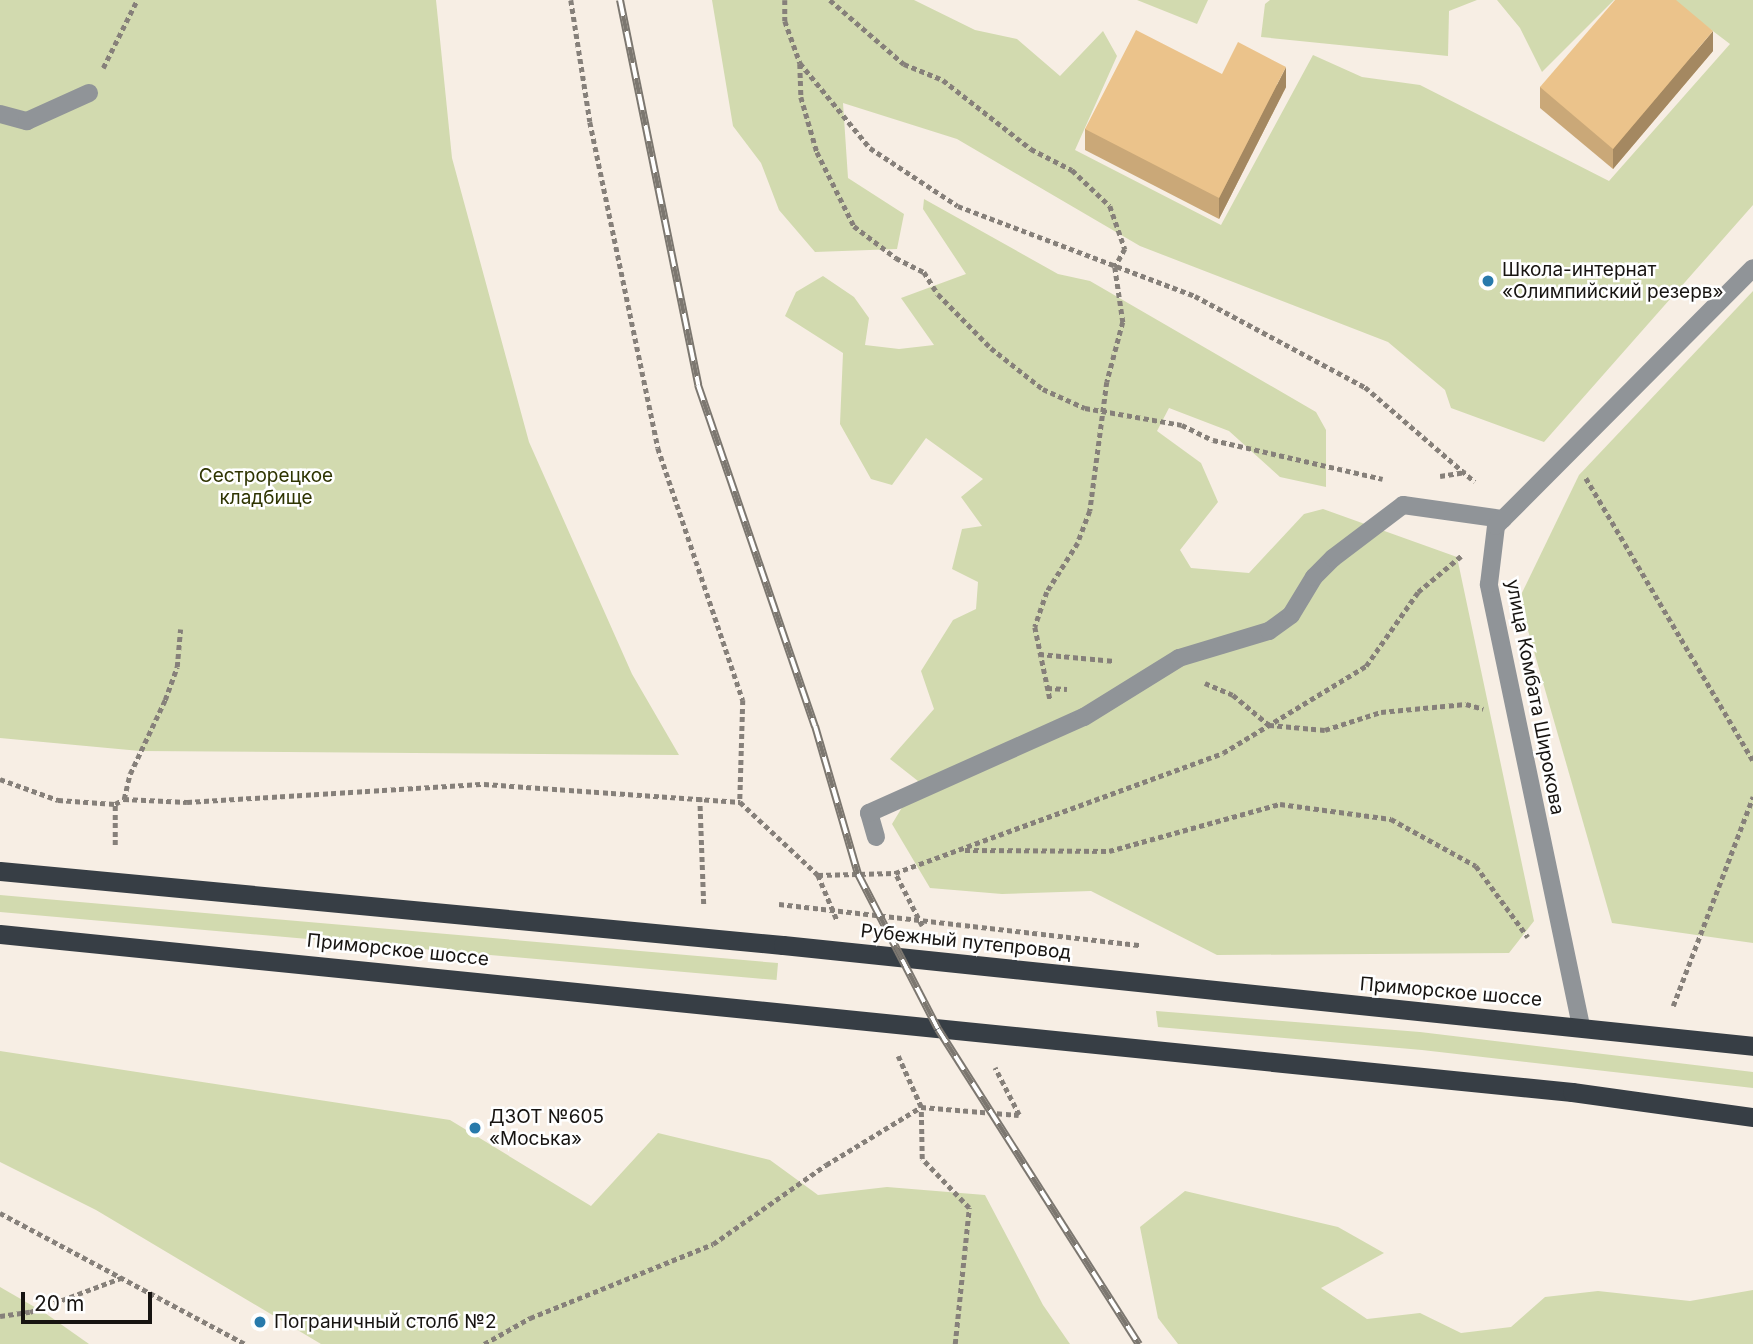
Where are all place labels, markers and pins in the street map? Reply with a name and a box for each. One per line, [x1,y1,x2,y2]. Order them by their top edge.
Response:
place label: Школа-интернат «Олимпийский резерв» [1502,259,1724,303]
marker: Школа-интернат «Олимпийский резерв» [1480,273,1496,289]
place label: ДЗОТ №605 «Моська» [489,1106,604,1150]
marker: ДЗОТ №605 «Моська» [467,1120,483,1136]
place label: Пограничный столб №2 [274,1311,496,1333]
marker: Пограничный столб №2 [252,1314,268,1330]

